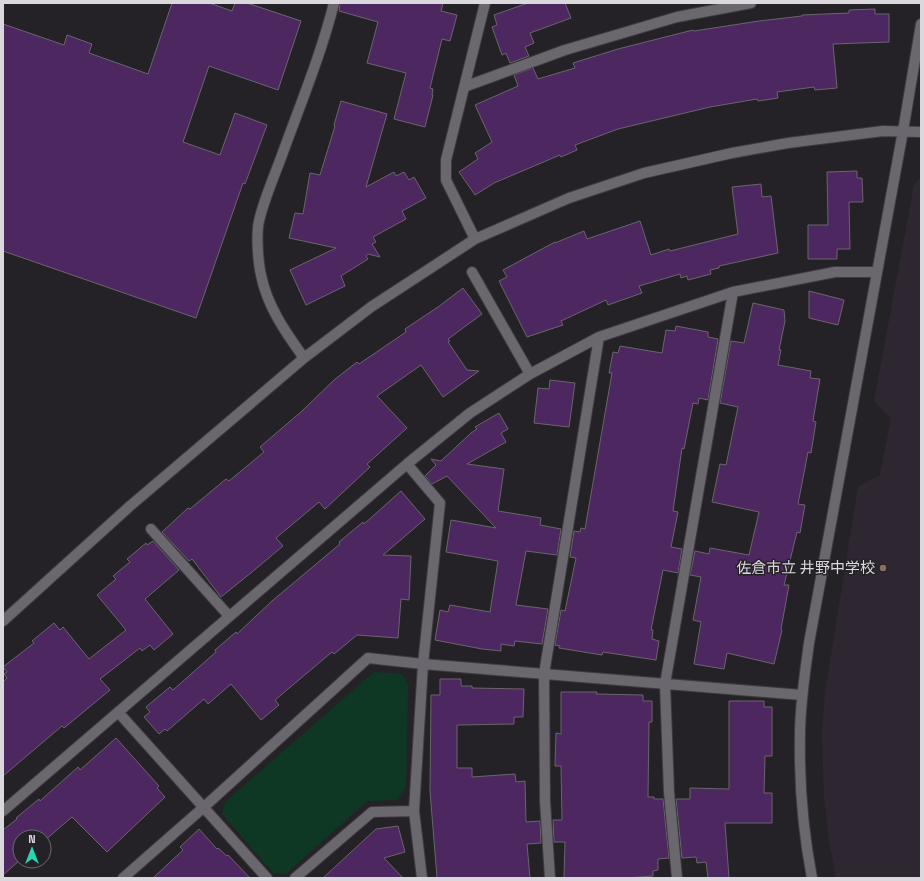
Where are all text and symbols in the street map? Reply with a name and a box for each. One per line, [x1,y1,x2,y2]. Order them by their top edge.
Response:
place label: 佐倉市立 井野中学校 [736,558,875,577]
marker: 佐倉市立 井野中学校 [878,563,888,573]
north arrow [12,829,52,869]
text: N [28,832,36,846]

